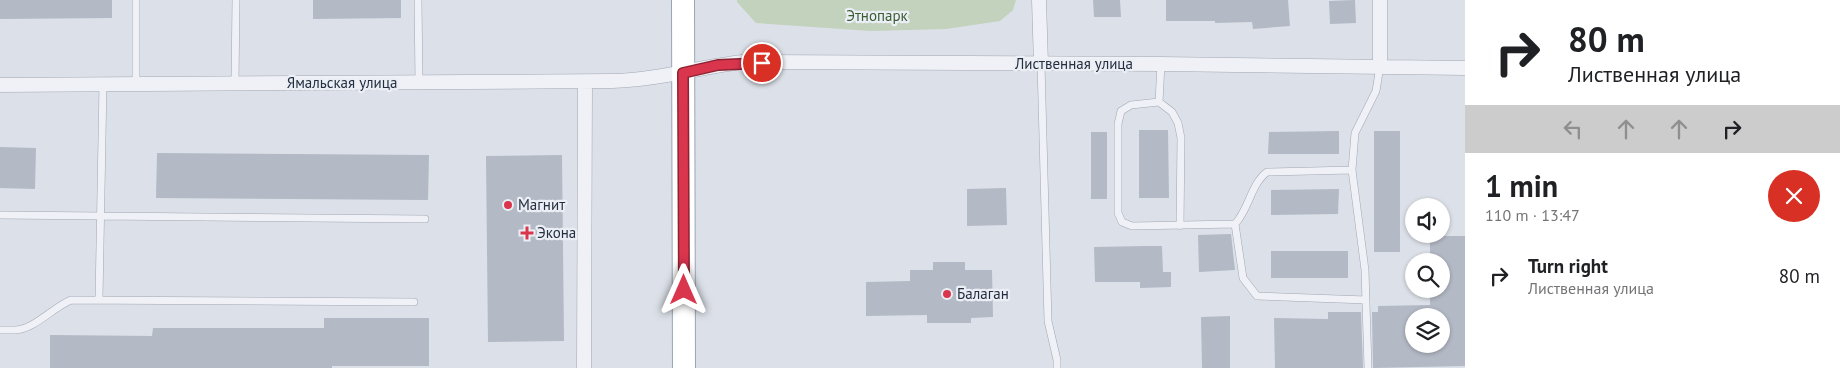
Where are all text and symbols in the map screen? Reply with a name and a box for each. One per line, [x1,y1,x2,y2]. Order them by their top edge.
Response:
park label: Этнопарк [846,6,909,25]
text: 80 m [1568,16,1645,62]
icon: right [1485,20,1550,85]
pin [741,42,783,84]
icon: arrive [748,49,776,77]
street label: Лиственная улица [1014,54,1133,73]
text: Лиственная улица [1568,60,1741,88]
street label: Ямальская улица [287,73,397,92]
icon: left [1559,115,1587,143]
icon: ahead [1612,115,1640,143]
icon: ahead [1665,115,1693,143]
icon: right [1718,115,1746,143]
text: 1 min [1485,166,1558,205]
button: close [1768,170,1820,222]
place label: Магнит [518,195,565,214]
map controls [1405,198,1450,353]
button: sound [1405,198,1450,243]
marker: Магнит [502,199,514,211]
text: 110 m · 13:47 [1485,205,1580,225]
place label: Экона [537,223,576,242]
marker: Экона [521,227,533,239]
button: search [1405,253,1450,298]
text: Turn right [1528,254,1608,278]
icon: right [1485,262,1513,290]
position arrow [657,263,709,315]
text: 80 m [1779,264,1820,288]
text: Лиственная улица [1528,278,1654,298]
place label: Балаган [957,284,1009,303]
marker: Балаган [941,288,953,300]
button: layers [1405,308,1450,353]

